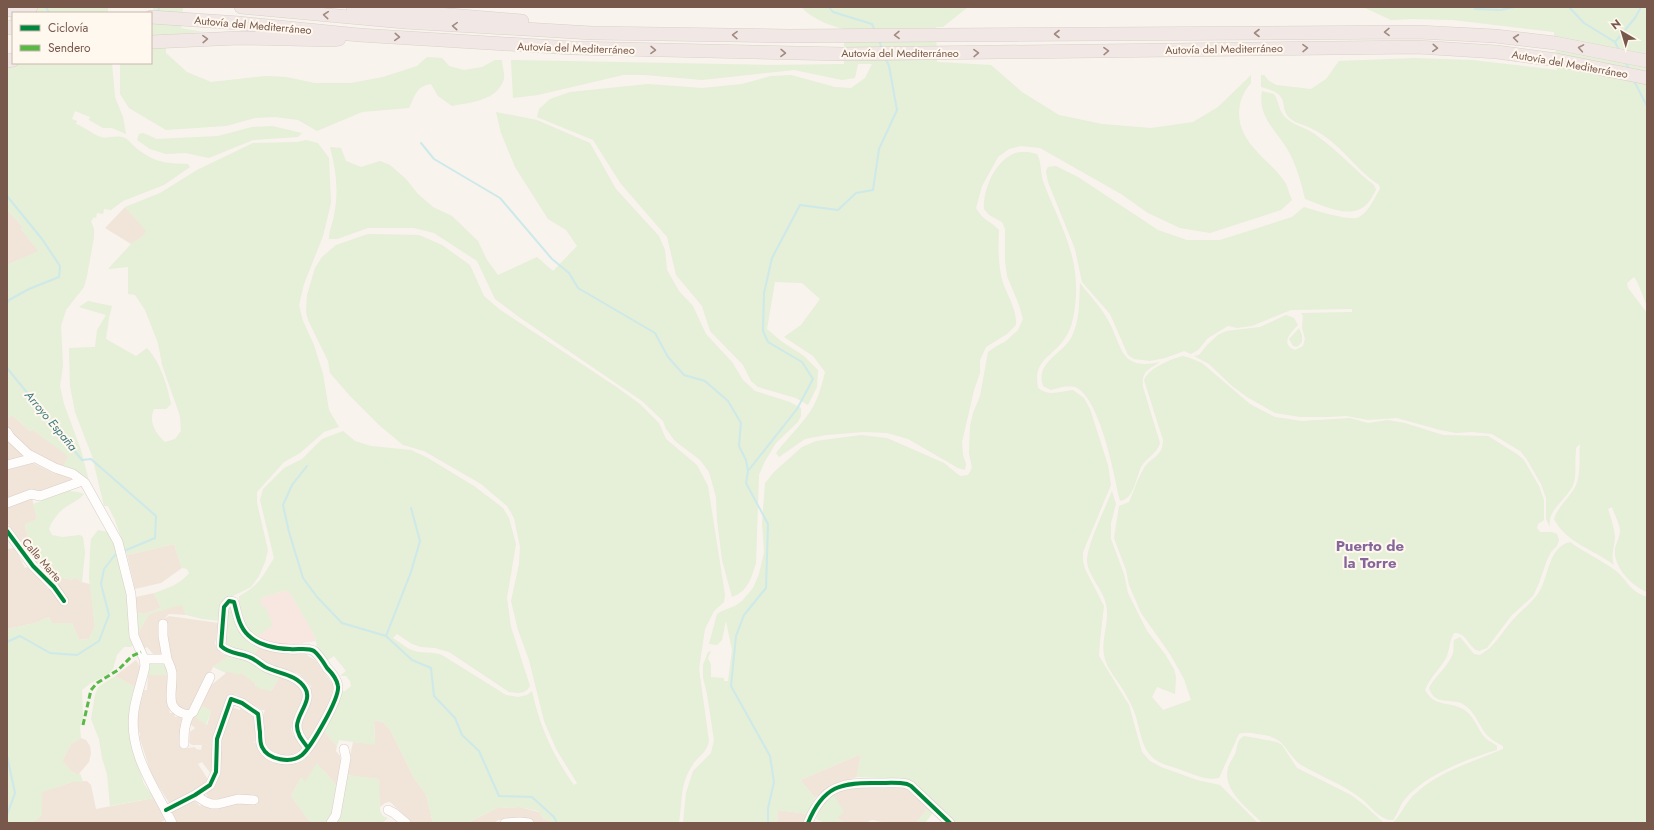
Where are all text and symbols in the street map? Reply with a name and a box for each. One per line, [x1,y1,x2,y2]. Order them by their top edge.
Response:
one-way arrow [323,11,329,20]
legend [12,12,152,64]
street label: Autovía del Mediterráneo [194,12,312,38]
north arrow [1602,12,1642,52]
text: N [1607,15,1624,33]
text: Ciclovía [48,19,89,37]
one-way arrow [452,21,458,30]
one-way arrow [1384,28,1390,36]
one-way arrow [1254,29,1260,37]
one-way arrow [1054,30,1060,38]
one-way arrow [732,31,738,39]
one-way arrow [894,31,900,39]
one-way arrow [394,33,401,42]
one-way arrow [1513,34,1519,43]
one-way arrow [202,35,208,43]
street label: Autovía del Mediterráneo [517,38,635,58]
text: Sendero [48,39,91,57]
street label: Autovía del Mediterráneo [1165,40,1283,58]
one-way arrow [1302,44,1308,52]
one-way arrow [1432,44,1438,53]
one-way arrow [1578,44,1584,53]
street label: Autovía del Mediterráneo [841,45,959,61]
one-way arrow [650,46,656,54]
street label: Autovía del Mediterráneo [1511,46,1629,82]
one-way arrow [1103,47,1109,55]
one-way arrow [780,49,786,57]
one-way arrow [973,49,979,57]
water label: Arroyo España [20,386,82,455]
street label: Calle Marte [19,535,66,586]
district label: Puerto de la Torre [1336,535,1405,574]

